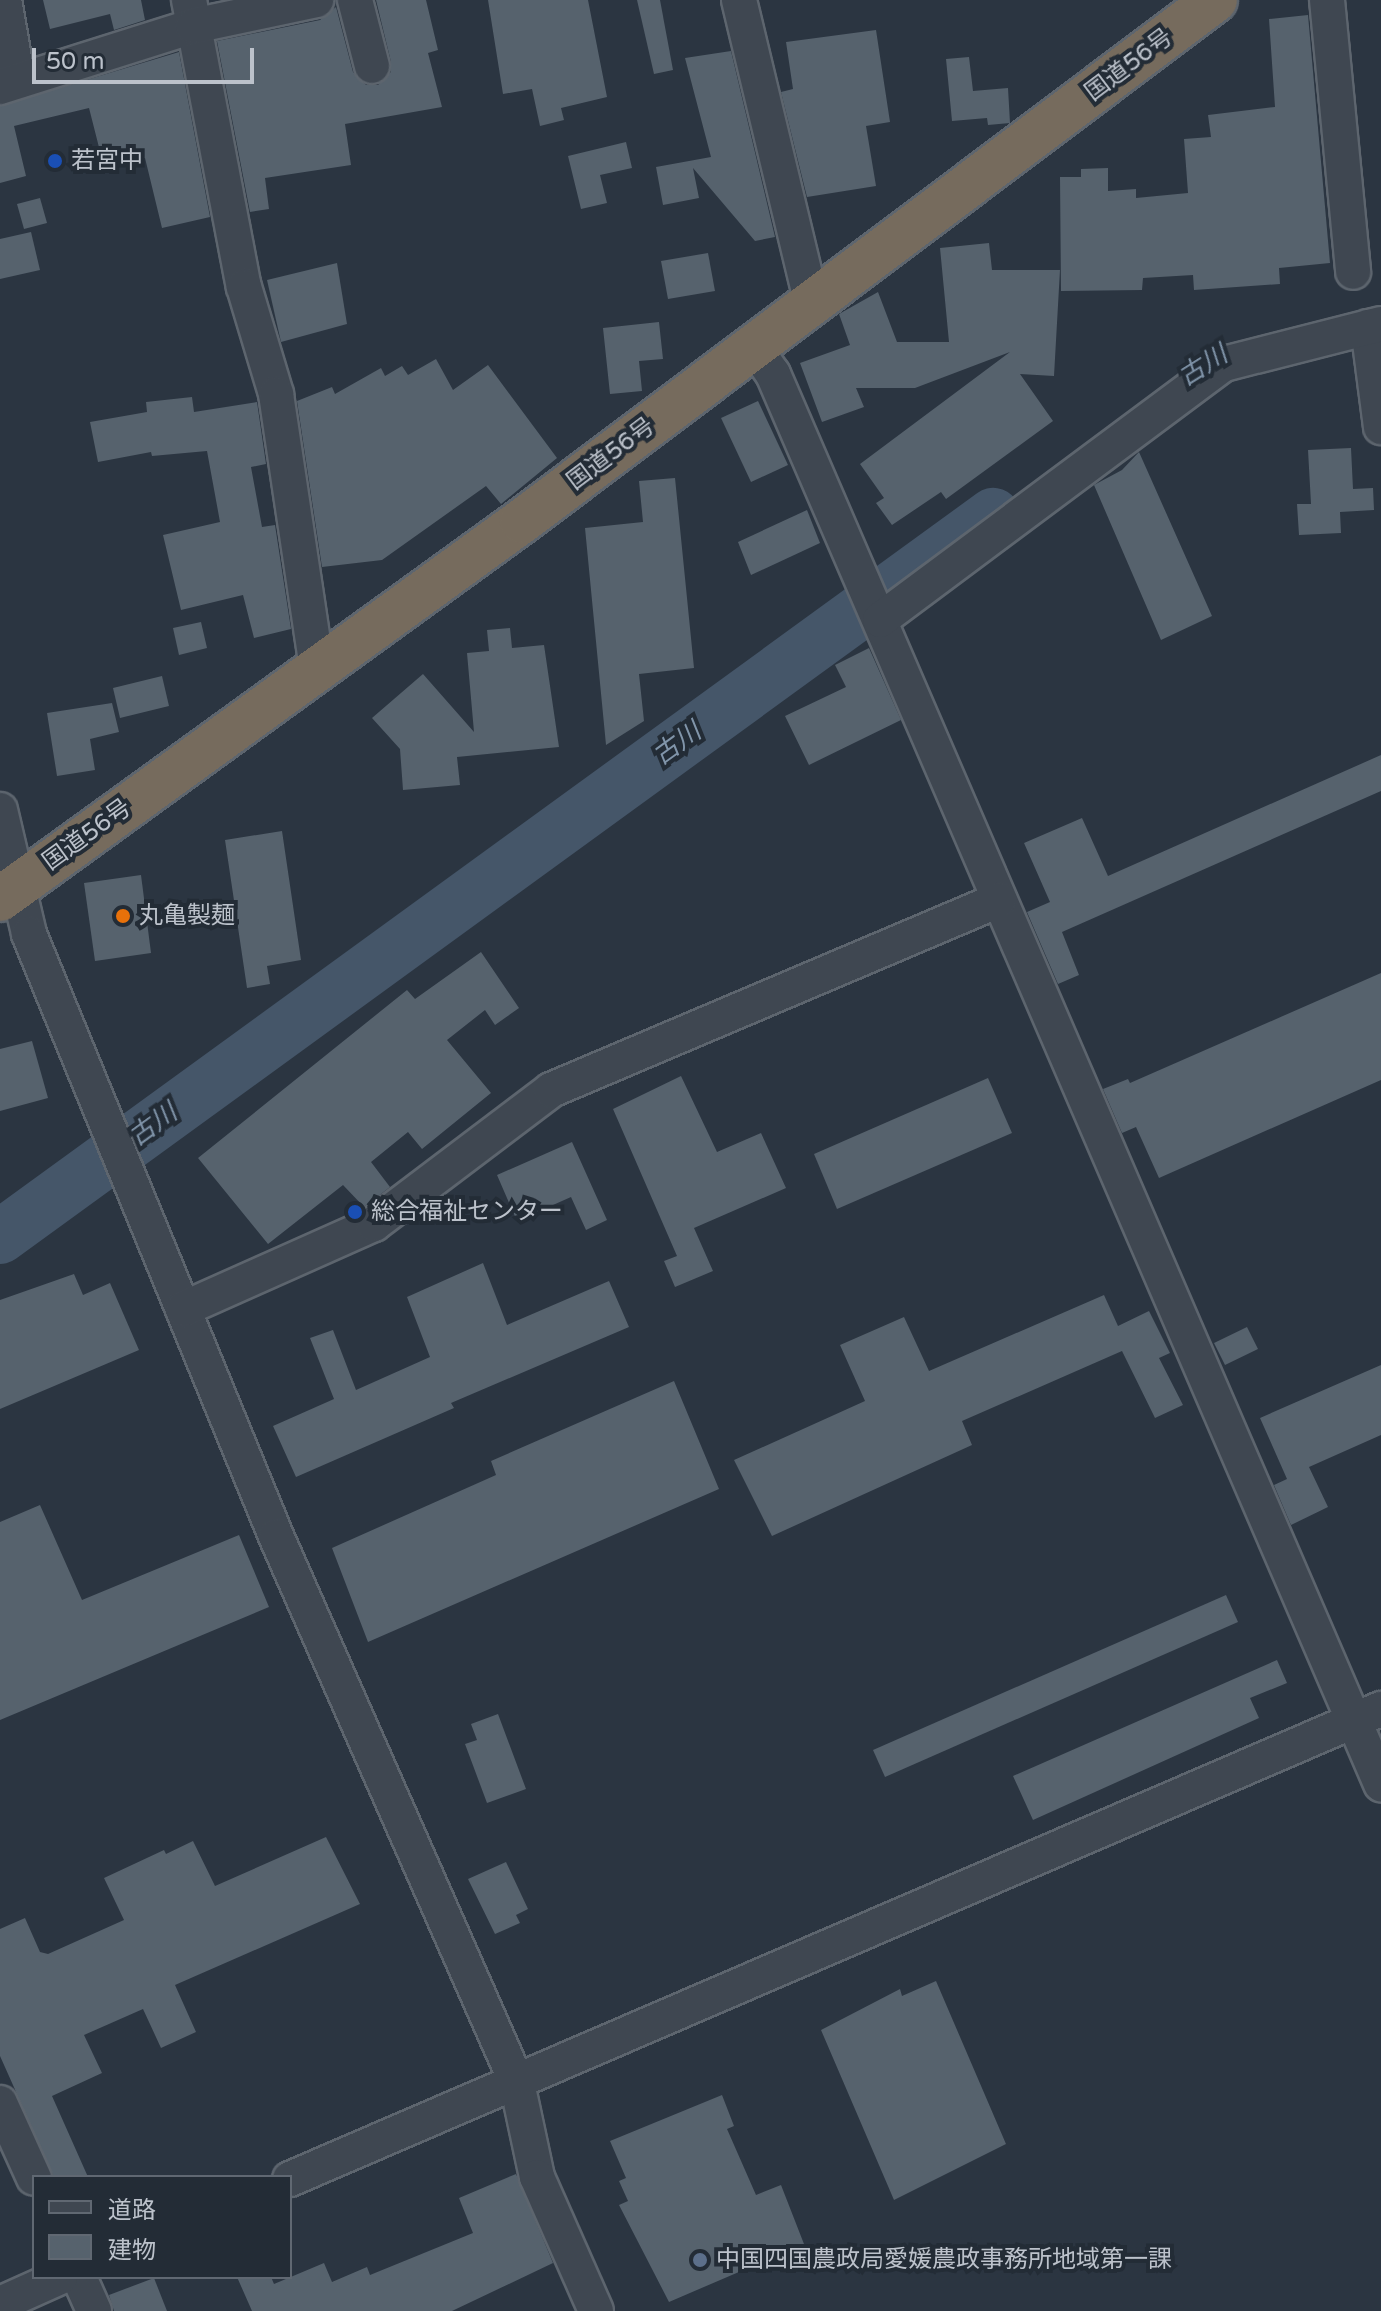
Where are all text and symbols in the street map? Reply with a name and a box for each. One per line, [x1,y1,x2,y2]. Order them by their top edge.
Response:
street label: 国道56号 [1080,23,1178,107]
scale bar [36,32,258,82]
text: 50 m [46,47,104,76]
place label: 若宮中 [71,147,143,175]
marker: 若宮中 [46,152,64,170]
water label: 古川 [1173,339,1233,393]
street label: 国道56号 [562,412,660,496]
water label: 古川 [647,716,707,772]
street label: 国道56号 [37,793,137,877]
place label: 丸亀製麺 [139,902,235,930]
marker: 丸亀製麺 [114,907,132,925]
water label: 古川 [123,1097,183,1153]
place label: 総合福祉センター [371,1198,563,1226]
marker: 総合福祉センター [346,1203,364,1221]
legend [32,2175,292,2279]
text: 道路 [108,2196,156,2225]
text: 建物 [108,2236,156,2265]
place label: 中国四国農政局愛媛農政事務所地域第一課 [716,2246,1172,2274]
marker: 中国四国農政局愛媛農政事務所地域第一課 [691,2251,709,2269]

